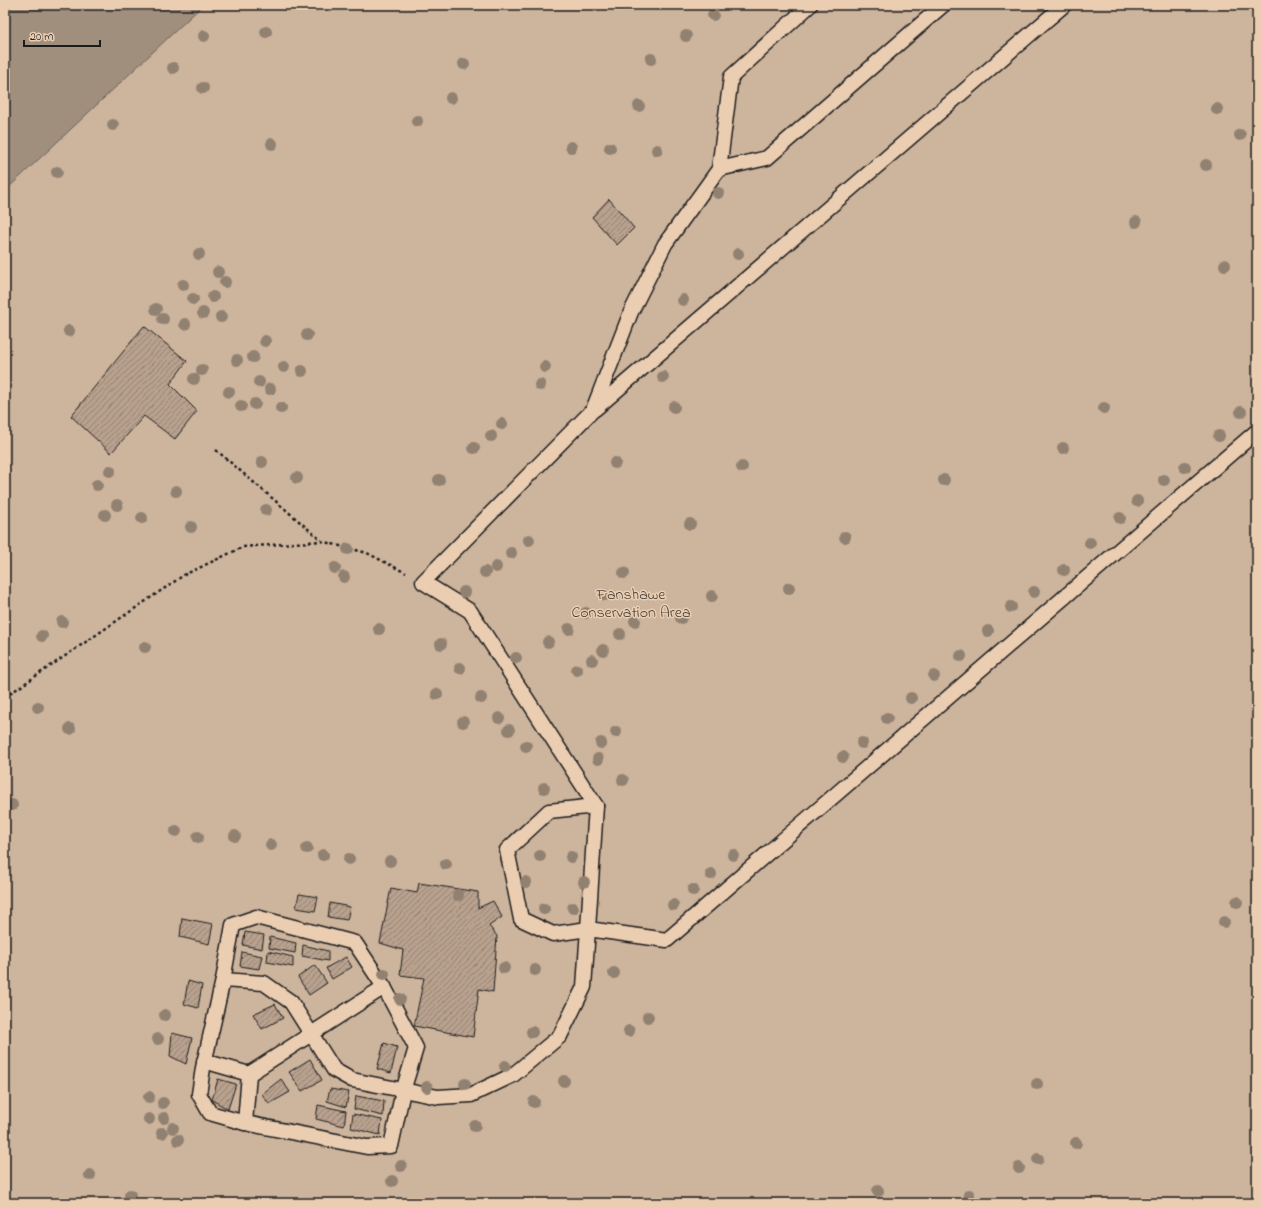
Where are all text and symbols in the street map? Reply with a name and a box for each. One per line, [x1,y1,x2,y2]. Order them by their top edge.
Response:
scale bar [24,22,100,48]
text: 20 m [30,28,53,46]
park label: Fanshawe Conservation Area [571,583,691,625]

